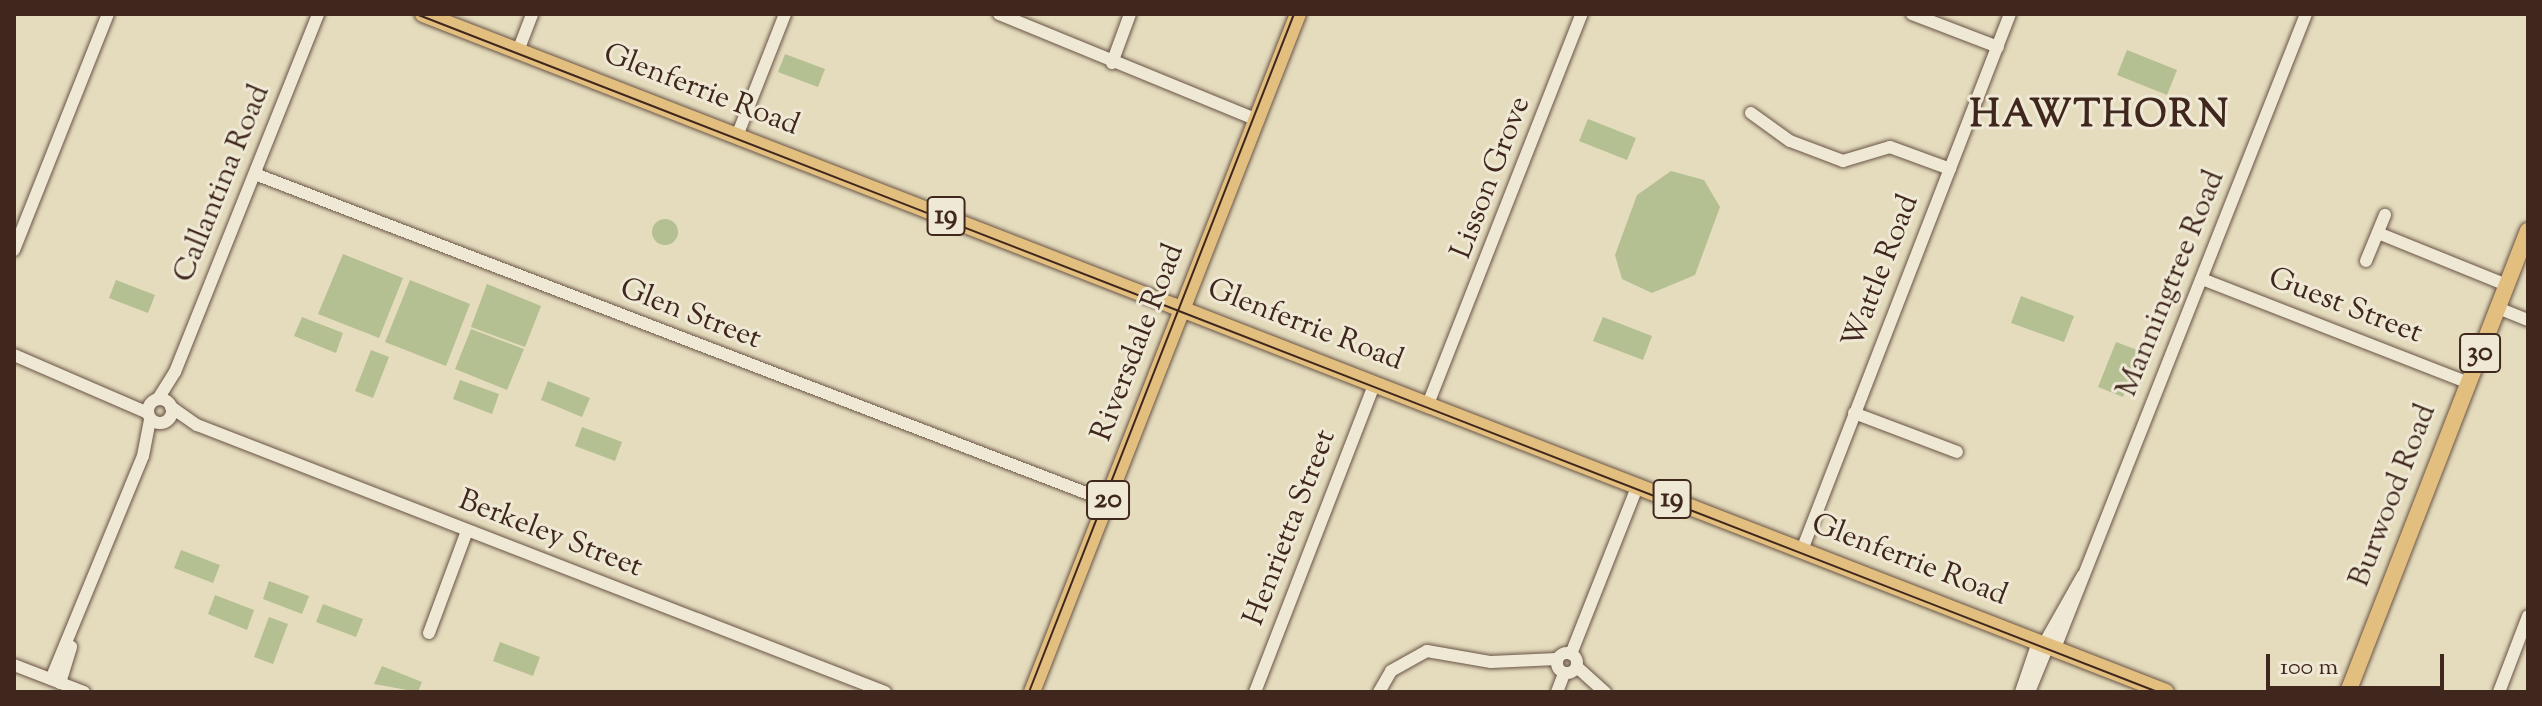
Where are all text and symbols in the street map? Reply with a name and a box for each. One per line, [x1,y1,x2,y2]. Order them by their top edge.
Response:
street label: Glenferrie Road [598,37,804,145]
street label: Callantina Road [167,80,279,288]
street label: Lisson Grove [1445,92,1539,264]
district label: HAWTHORN [1970,95,2230,141]
street label: Manningtree Road [2110,166,2234,402]
street label: Wattle Road [1836,190,1928,354]
road number: 19 [926,192,966,240]
street label: Riversdale Road [1085,239,1193,447]
street label: Guest Street [2263,261,2427,353]
street label: Glen Street [614,272,766,358]
street label: Glenferrie Road [1202,272,1408,380]
road number: 30 [2458,329,2502,377]
street label: Burwood Road [2343,400,2445,592]
street label: Henrietta Street [1237,425,1345,631]
road number: 19 [1652,475,1692,523]
road number: 20 [1086,476,1130,524]
street label: Berkeley Street [453,483,647,587]
street label: Glenferrie Road [1806,507,2012,615]
scale bar [2270,638,2448,688]
text: 100 m [2280,651,2338,685]

